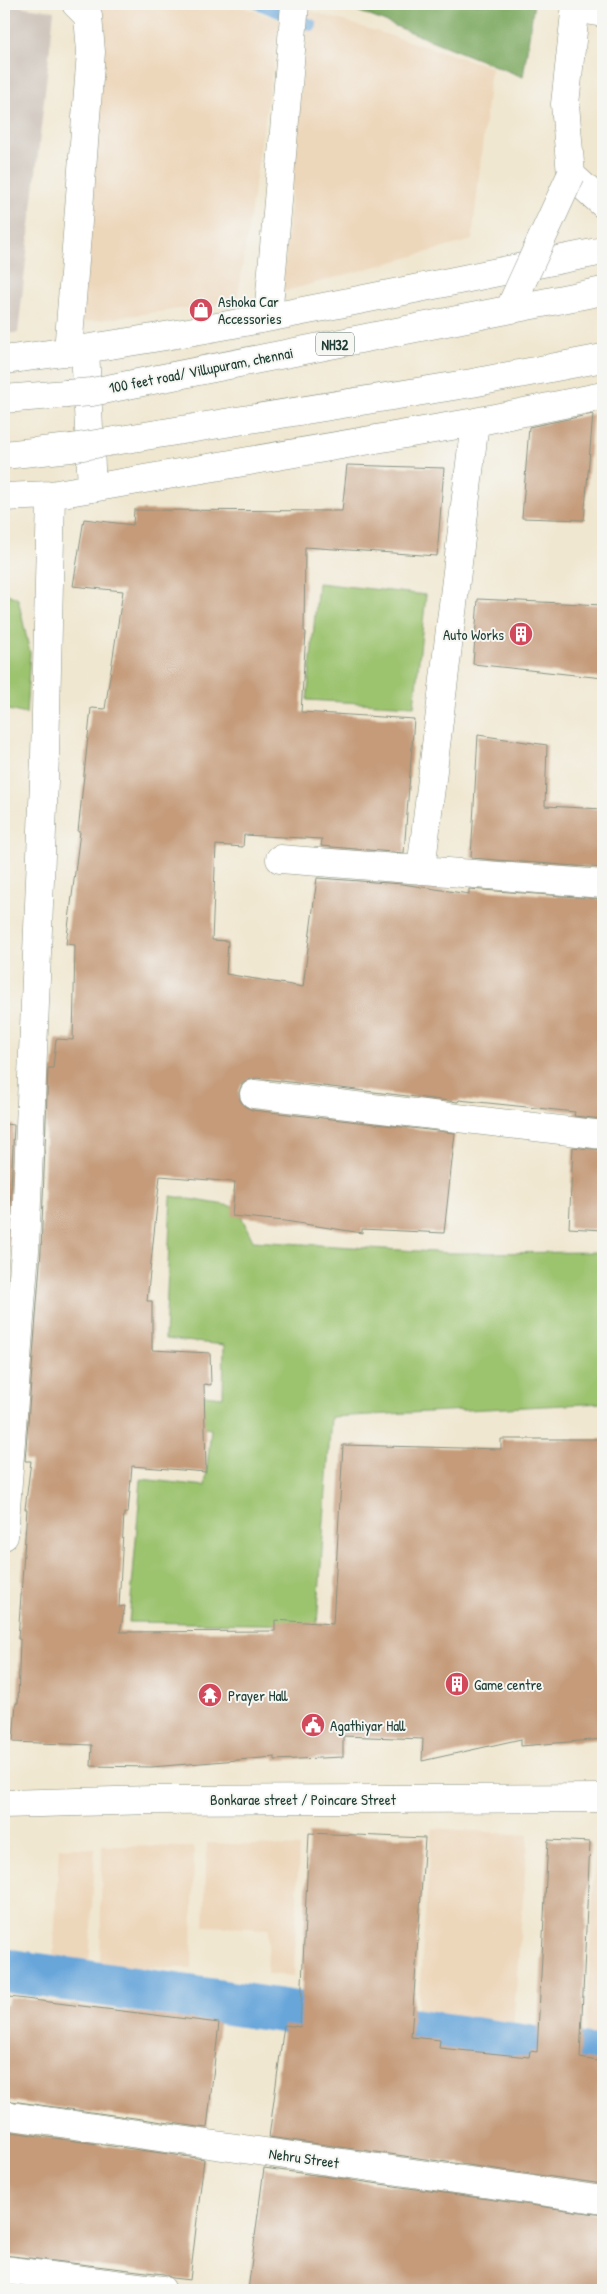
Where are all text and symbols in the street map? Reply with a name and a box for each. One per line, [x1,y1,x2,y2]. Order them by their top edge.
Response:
place label: Ashoka Car Accessories [218,291,282,329]
shop icon: Ashoka Car Accessories [188,297,214,323]
road number: NH32 [316,332,354,356]
street label: 100 feet road/ Villupuram, chennai [107,342,295,398]
building icon: Auto Works [508,621,534,647]
place label: Auto Works [443,624,504,645]
building icon: Game centre [444,1671,470,1697]
place label: Game centre [474,1674,542,1695]
temple icon: Prayer Hall [197,1682,223,1708]
place label: Prayer Hall [228,1685,288,1706]
public building icon: Agathiyar Hall [300,1712,326,1738]
place label: Agathiyar Hall [330,1715,406,1736]
street label: Bonkarae street / Poincare Street [210,1789,397,1810]
street label: Nehru Street [268,2143,341,2173]

